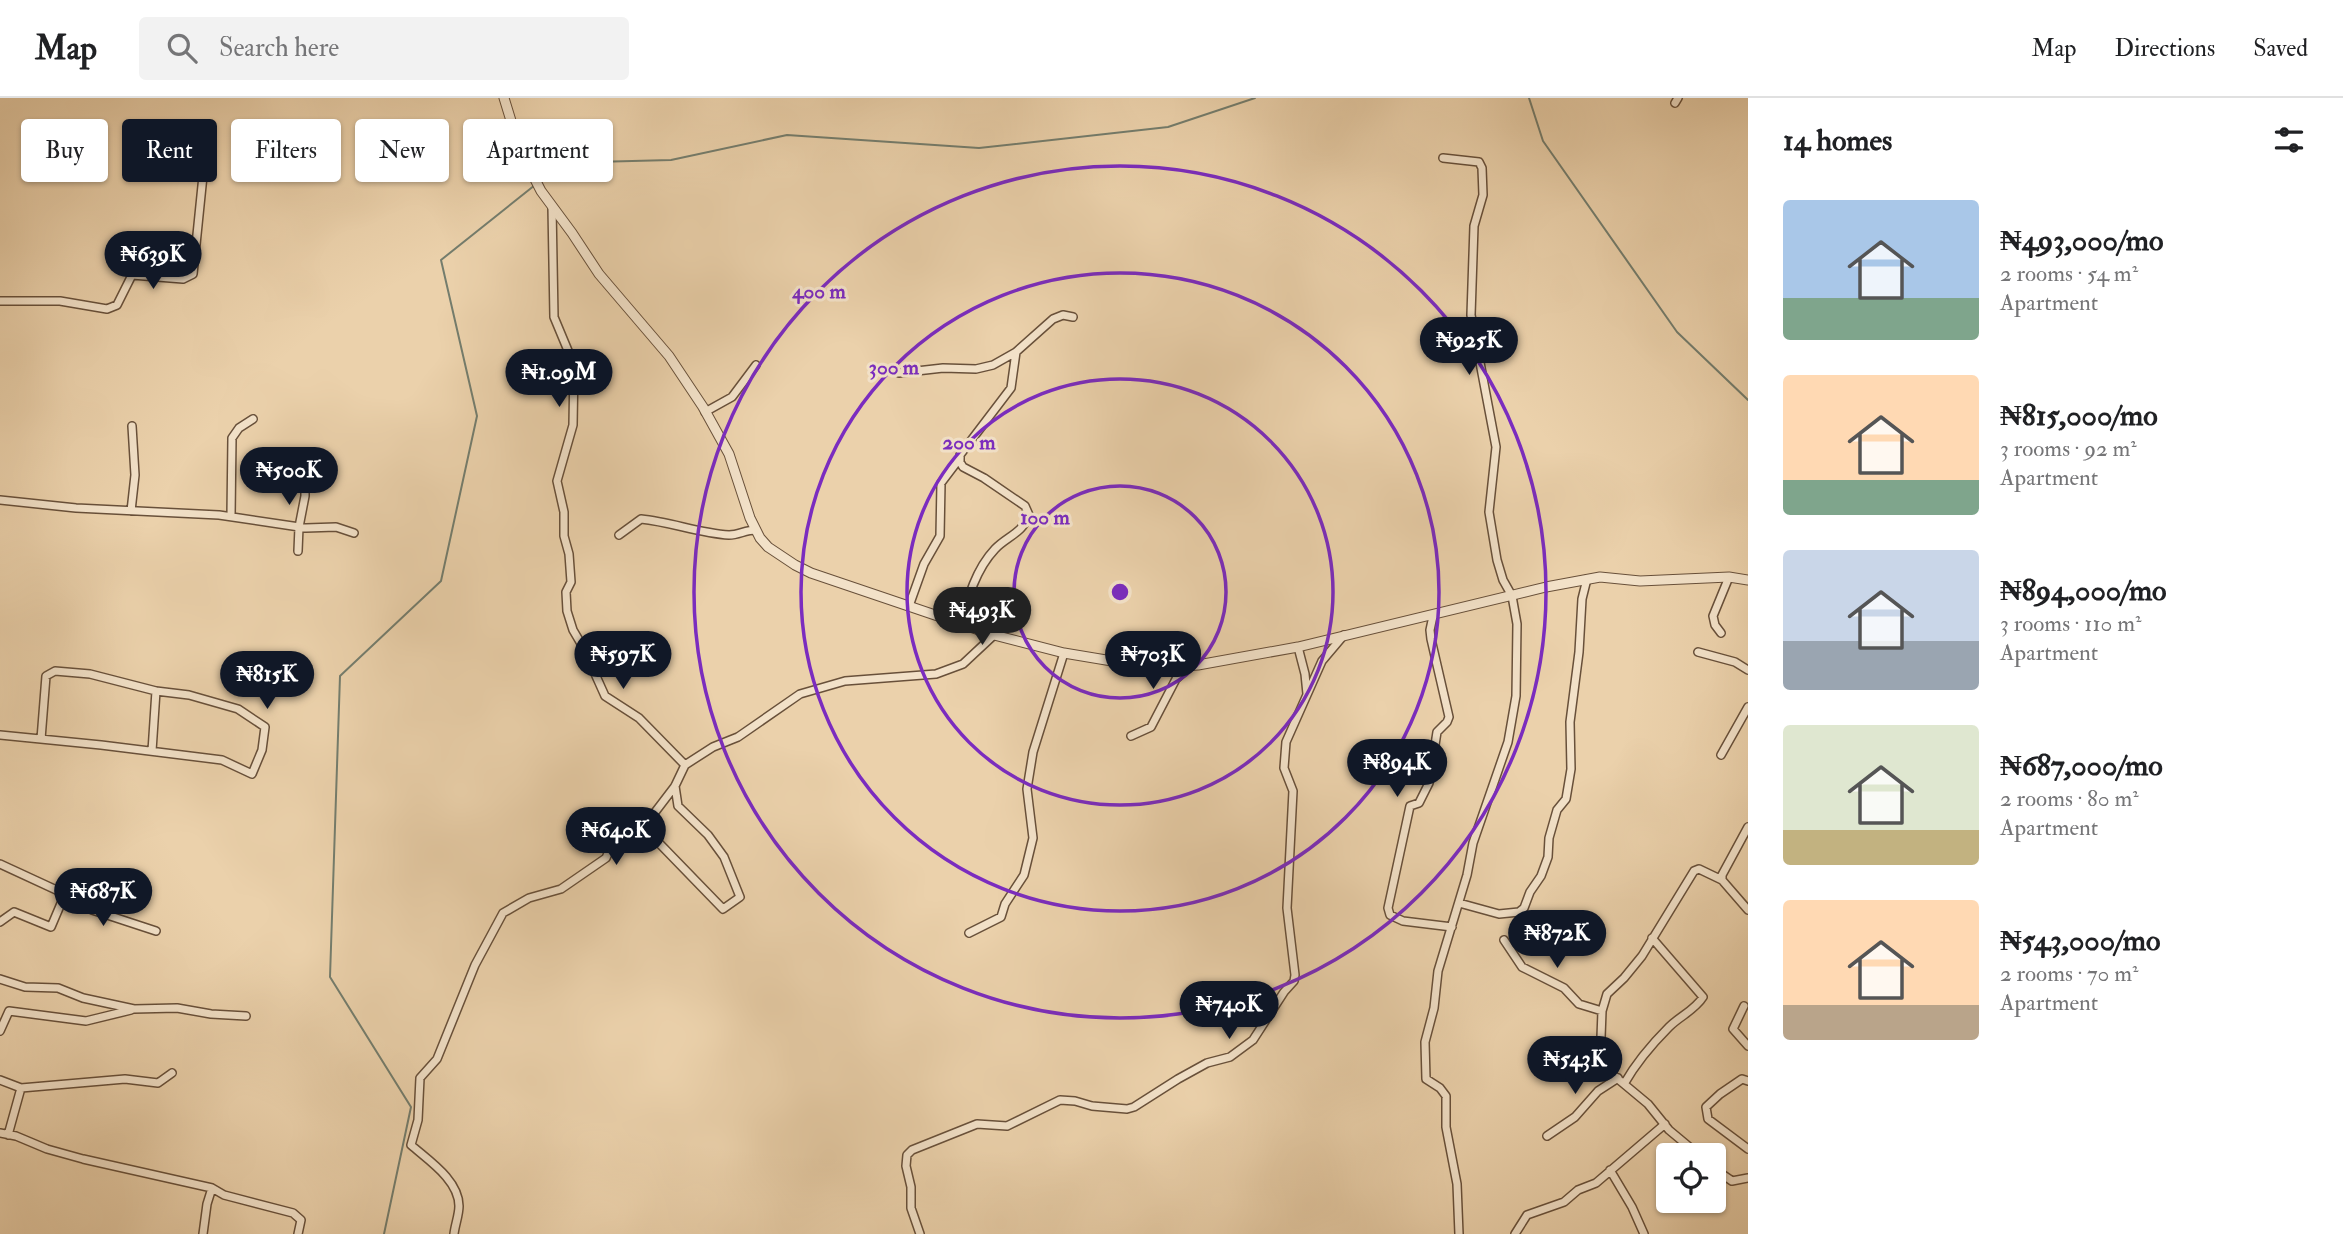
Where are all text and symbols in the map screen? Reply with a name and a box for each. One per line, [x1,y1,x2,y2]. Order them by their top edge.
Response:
search box [139,17,629,80]
text: Map [35,28,97,69]
icon: search [163,29,201,67]
text: Search here [219,32,339,64]
text: Map [2031,33,2076,64]
text: Directions [2114,33,2215,64]
text: Saved [2253,33,2308,64]
chip: Buy [21,119,108,182]
chip: Rent [122,119,217,182]
chip: Filters [231,119,341,182]
chip: New [355,119,449,182]
chip: Apartment [463,119,613,182]
icon: filters [2270,121,2308,159]
text: 14 homes [1783,122,1892,159]
text: ₦493,000/mo [2000,222,2163,259]
icon: home [1839,228,1923,312]
pin: ₦639K [104,232,202,291]
text: ₦639K [121,239,185,268]
text: 2 rooms · 54 m² [2000,259,2138,288]
text: 400 m [791,278,846,305]
text: Apartment [2000,288,2098,317]
pin: ₦925K [1420,317,1518,377]
text: ₦925K [1436,325,1502,354]
pin: ₦1.09M [502,350,616,409]
text: 300 m [869,354,920,381]
text: ₦1.09M [521,357,597,386]
text: ₦815,000/mo [2000,397,2158,434]
icon: home [1839,403,1923,487]
text: 200 m [943,429,996,456]
text: 3 rooms · 92 m² [2000,434,2137,463]
pin: ₦500K [240,448,338,507]
text: ₦500K [256,455,322,484]
text: Apartment [2000,463,2098,492]
text: 100 m [1020,504,1071,531]
text: ₦894,000/mo [2000,572,2167,609]
icon: home [1839,578,1923,662]
centre of rings [1108,580,1132,604]
pin: ₦493K [933,588,1031,647]
text: ₦493K [949,595,1015,624]
text: 3 rooms · 110 m² [2000,609,2141,638]
pin: ₦597K [574,632,672,691]
pin: ₦703K [1104,632,1202,691]
text: Apartment [2000,638,2098,667]
text: ₦597K [590,639,656,668]
text: ₦703K [1121,639,1185,668]
pin: ₦815K [218,652,316,711]
text: ₦815K [236,659,298,688]
pin: ₦894K [1348,740,1446,799]
text: ₦894K [1363,747,1431,776]
text: ₦687,000/mo [2000,747,2163,784]
icon: home [1839,753,1923,837]
text: 2 rooms · 80 m² [2000,784,2139,813]
pin: ₦640K [567,808,665,867]
text: Apartment [2000,813,2098,842]
text: ₦640K [582,815,650,844]
pin: ₦687K [54,868,152,928]
text: ₦687K [70,876,136,905]
pin: ₦872K [1508,910,1606,970]
text: ₦872K [1524,918,1590,947]
text: ₦543,000/mo [2000,922,2160,959]
icon: home [1839,928,1923,1012]
text: 2 rooms · 70 m² [2000,959,2139,988]
pin: ₦740K [1180,982,1278,1041]
text: Apartment [2000,988,2098,1017]
text: ₦740K [1196,989,1262,1018]
pin: ₦543K [1526,1037,1624,1096]
text: ₦543K [1543,1044,1607,1073]
map controls [1656,1143,1726,1213]
button: locate [1656,1143,1726,1213]

